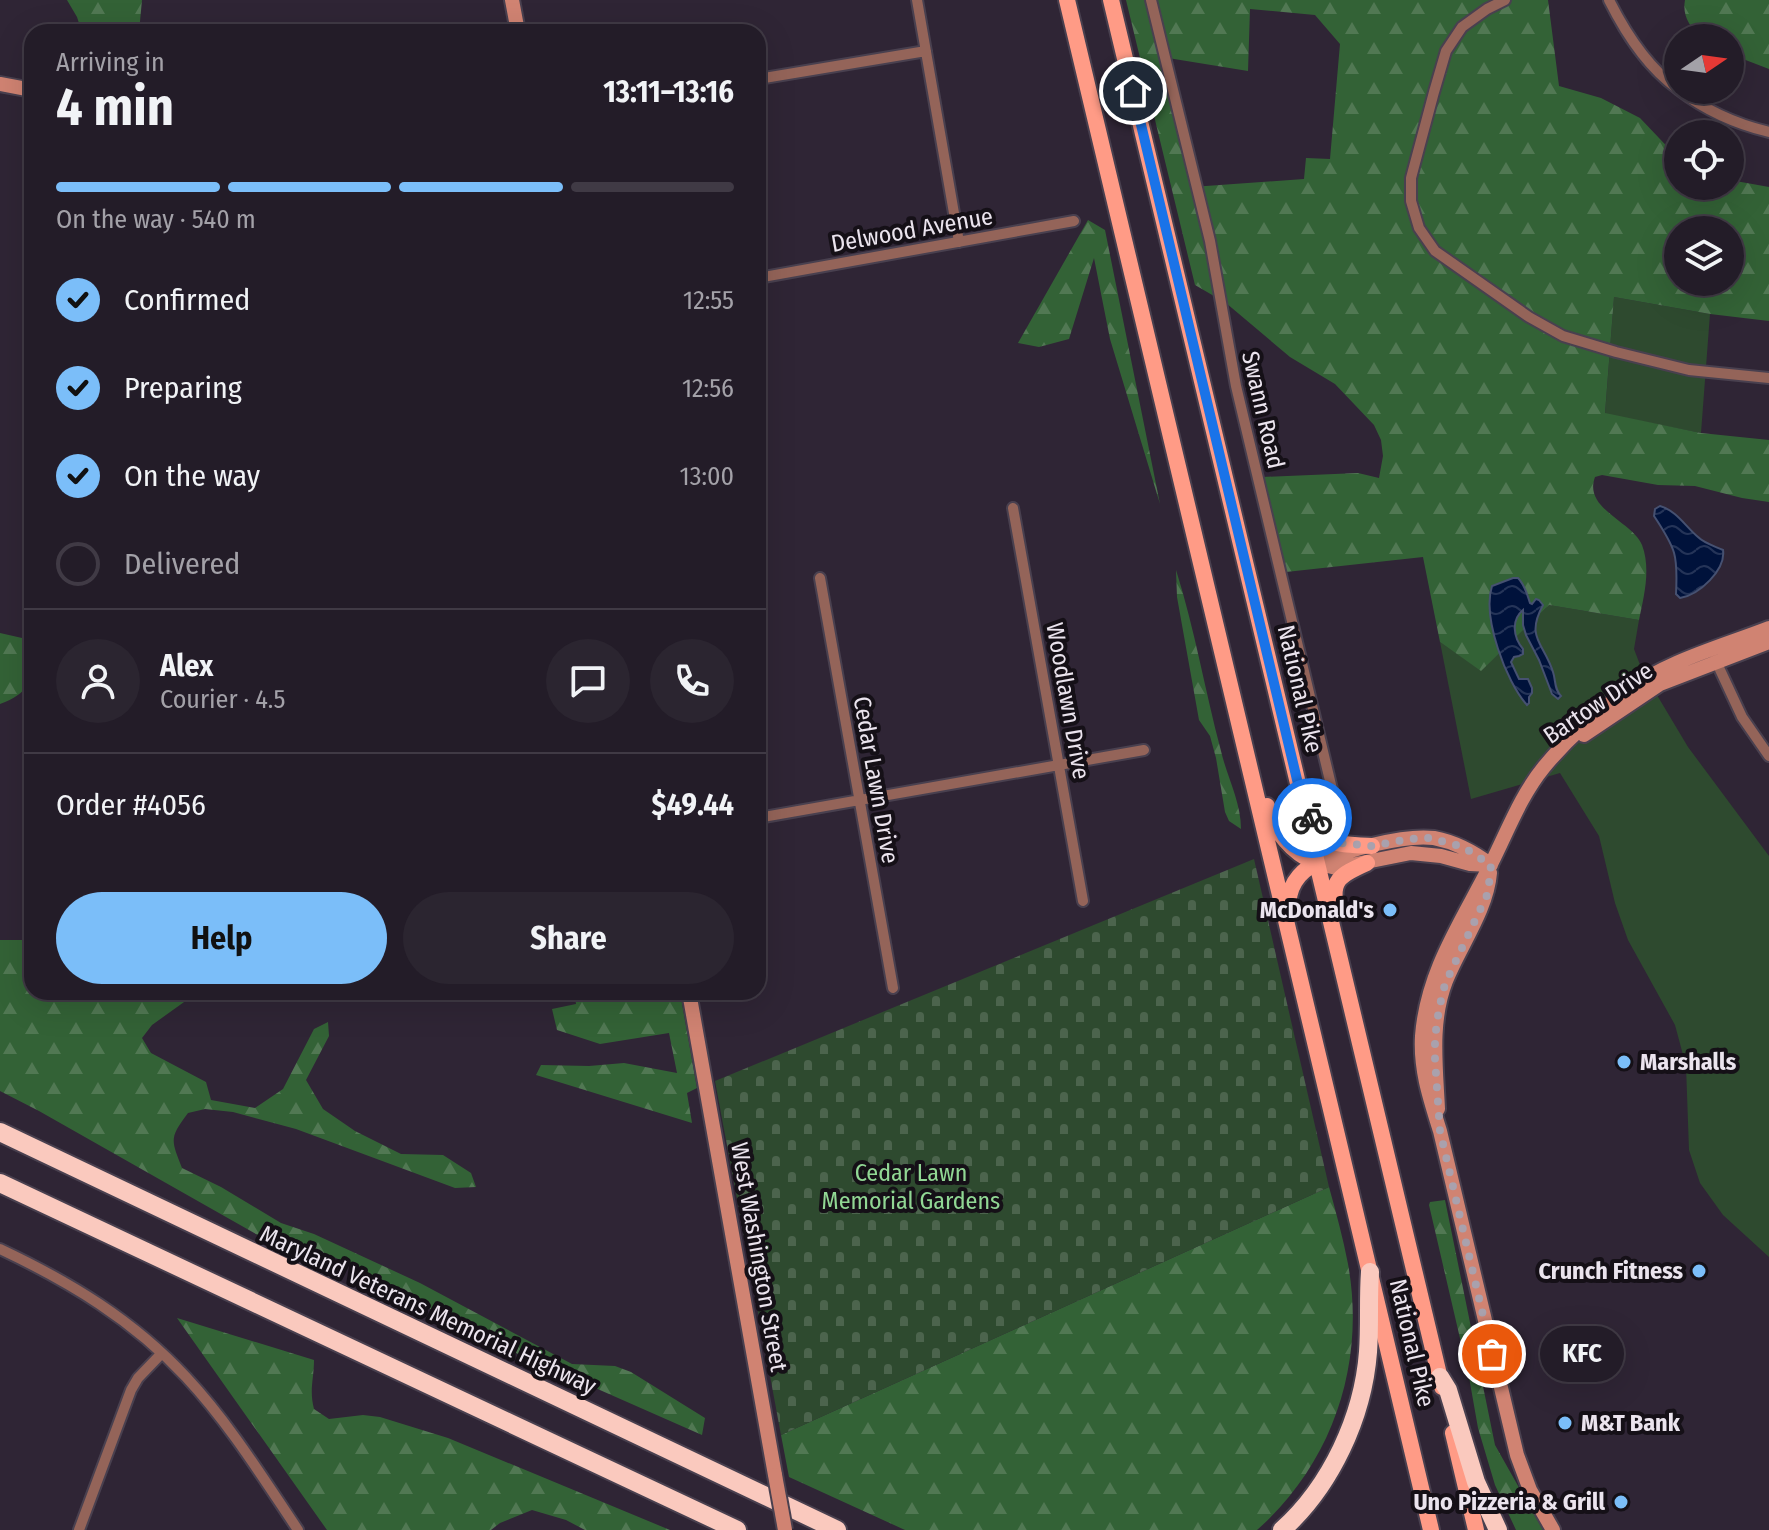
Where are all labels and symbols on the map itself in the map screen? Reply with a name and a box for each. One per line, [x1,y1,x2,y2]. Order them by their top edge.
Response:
north arrow [1664,24,1744,104]
pin [1099,57,1167,125]
street label: Delwood Avenue [829,202,995,258]
street label: Swann Road [1236,349,1290,471]
street label: Woodlawn Drive [1040,621,1096,781]
street label: National Pike [1272,622,1328,756]
street label: Bartow Drive [1538,656,1658,750]
street label: Cedar Lawn Drive [848,694,904,866]
courier [1272,778,1352,858]
place label: McDonald's [1260,896,1374,924]
marker: McDonald's [1381,901,1399,919]
place label: Marshalls [1640,1048,1737,1076]
marker: Marshalls [1615,1053,1633,1071]
street label: West Washington Street [725,1140,793,1374]
park label: Cedar Lawn Memorial Gardens [822,1159,1000,1215]
street label: Maryland Veterans Memorial Highway [255,1220,601,1401]
place label: Crunch Fitness [1539,1257,1683,1285]
marker: Crunch Fitness [1690,1262,1708,1280]
street label: National Pike [1384,1276,1440,1410]
pin [1458,1320,1526,1388]
callout: KFC [1540,1326,1624,1382]
place label: M&T Bank [1581,1409,1681,1437]
marker: M&T Bank [1556,1414,1574,1432]
place label: Uno Pizzeria & Grill [1413,1488,1605,1516]
marker: Uno Pizzeria & Grill [1612,1493,1630,1511]

